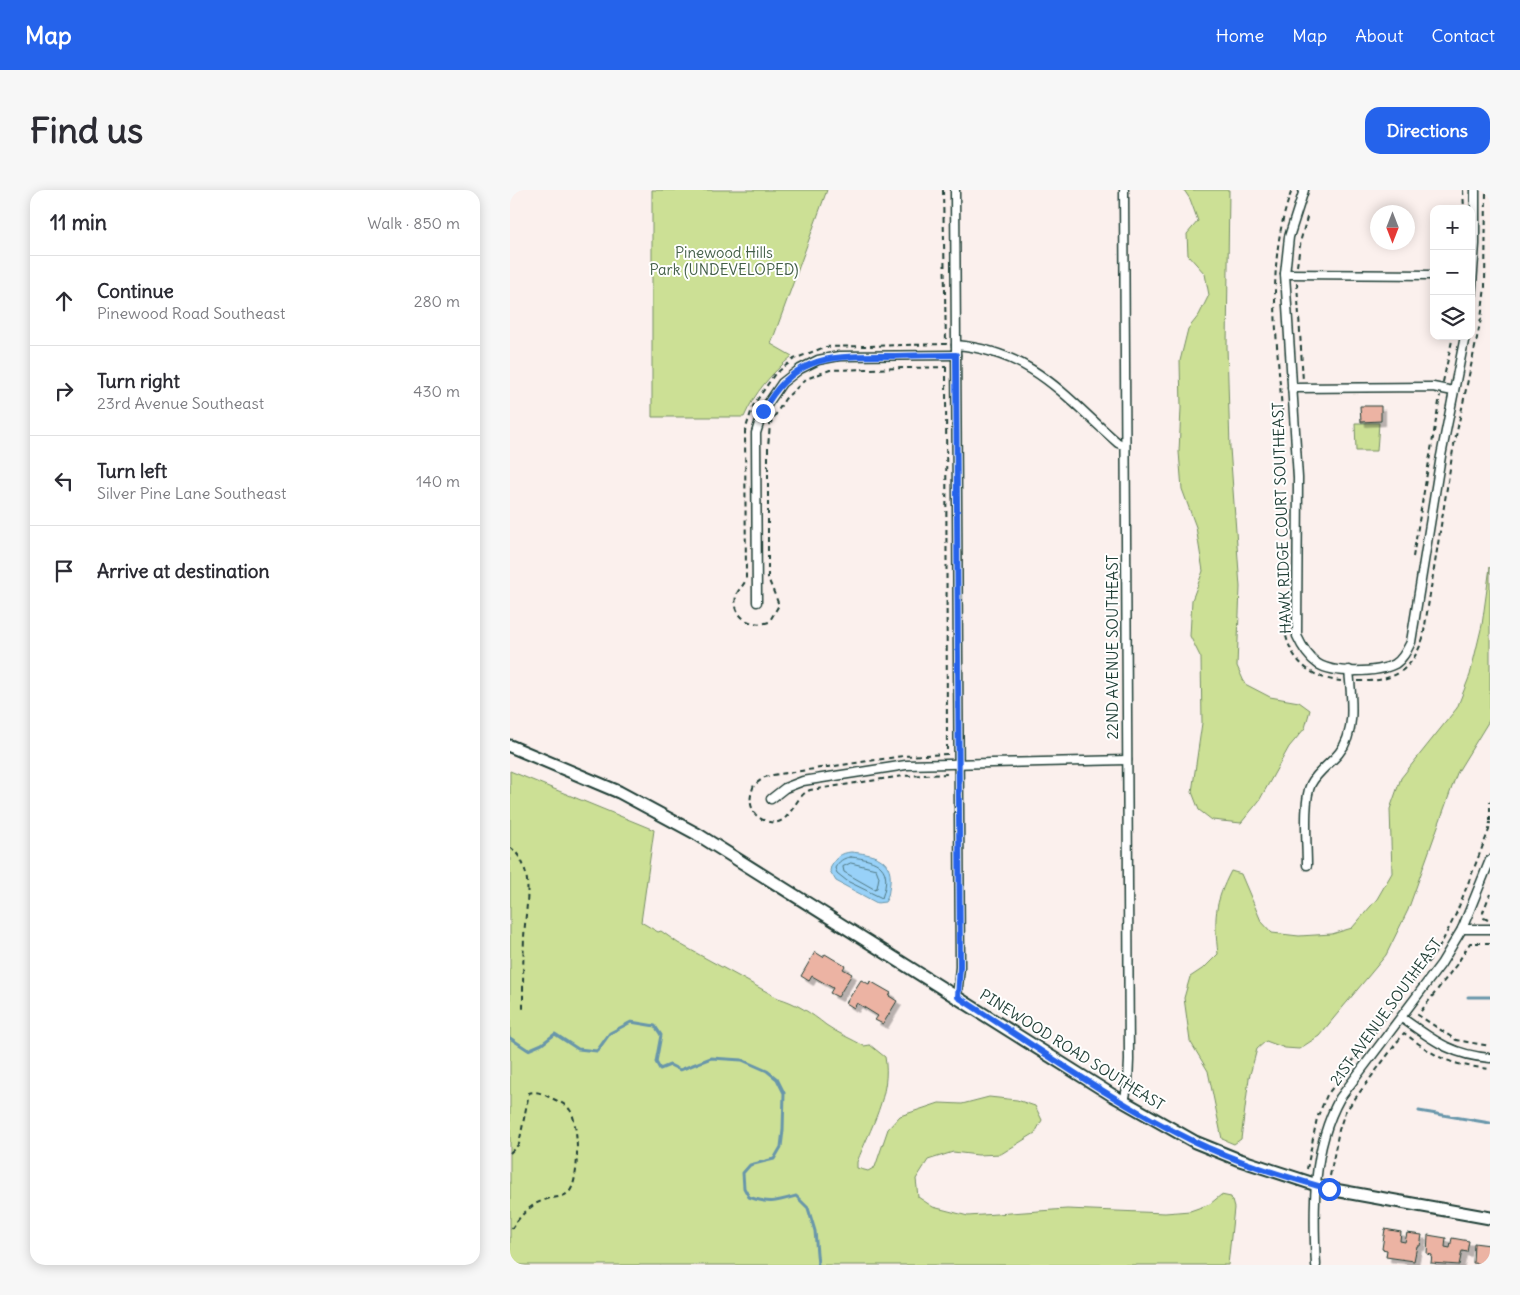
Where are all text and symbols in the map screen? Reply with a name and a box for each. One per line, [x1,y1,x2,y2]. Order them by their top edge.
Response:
text: Map [25,20,72,50]
text: Home [1216,24,1264,47]
text: Map [1292,24,1327,47]
text: About [1355,24,1403,47]
text: Contact [1431,24,1495,47]
button: Directions [1365,107,1490,154]
text: Find us [30,108,143,152]
north arrow [1370,205,1415,250]
map controls [1430,205,1475,340]
button: + [1430,205,1475,250]
text: 11 min [50,209,107,236]
text: Walk · 850 m [367,213,460,233]
park label: Pinewood Hills Park (UNDEVELOPED) [649,243,799,279]
button: − [1430,250,1475,295]
text: Continue [97,279,174,303]
icon: ahead [50,287,78,315]
text: 280 m [414,291,460,311]
button: layers [1430,295,1475,340]
text: Pinewood Road Southeast [97,303,285,323]
text: Turn right [97,369,180,393]
icon: right [50,377,78,405]
text: 430 m [413,381,460,401]
text: 23rd Avenue Southeast [97,393,264,413]
route end [752,400,775,423]
street label: HAWK RIDGE COURT SOUTHEAST [1268,402,1295,634]
text: Turn left [97,459,167,483]
icon: left [50,467,78,495]
text: 140 m [416,471,460,491]
text: Silver Pine Lane Southeast [97,483,286,503]
street label: 22ND AVENUE SOUTHEAST [1103,554,1122,739]
icon: arrive [50,557,78,585]
text: Arrive at destination [97,559,270,583]
street label: 21ST AVENUE SOUTHEAST [1326,934,1446,1089]
street label: PINEWOOD ROAD SOUTHEAST [976,985,1168,1114]
route start [1318,1178,1341,1201]

